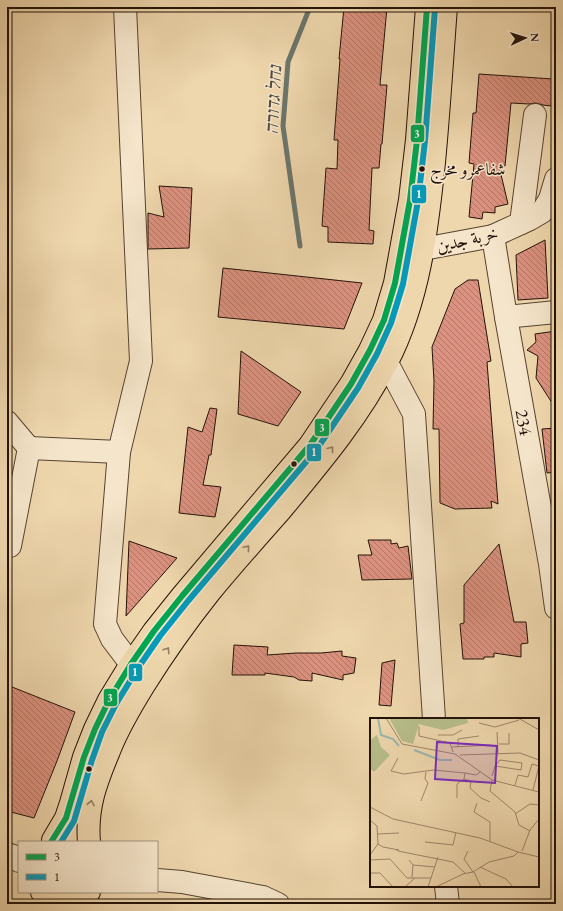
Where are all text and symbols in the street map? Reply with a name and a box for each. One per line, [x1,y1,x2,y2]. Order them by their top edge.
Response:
north arrow [505,18,545,58]
text: N [528,32,542,42]
water label: נחל גדורה [259,63,287,135]
line badge: 3 [410,124,425,143]
text: 3 [414,126,420,140]
place label: شفاعمرو مخرج [430,158,505,184]
marker: شفاعمرو مخرج [417,164,427,174]
line badge: 1 [411,184,427,204]
text: 1 [416,187,422,201]
street label: خربة جدين [434,221,500,257]
street label: 234 [511,408,538,437]
line badge: 3 [314,418,330,437]
text: 3 [319,420,325,434]
line badge: 1 [306,443,322,462]
text: 1 [311,445,317,459]
one-way arrow [326,446,333,453]
unlabelled marker [289,459,299,469]
one-way arrow [243,546,250,553]
one-way arrow [162,647,170,654]
line badge: 1 [128,663,143,682]
text: 1 [132,665,138,679]
line badge: 3 [103,688,118,707]
text: 3 [107,690,113,704]
inset map [370,718,539,887]
unlabelled marker [84,764,94,774]
one-way arrow [86,800,95,806]
legend [18,841,158,893]
text: 3 [54,849,60,865]
text: 1 [54,869,60,885]

